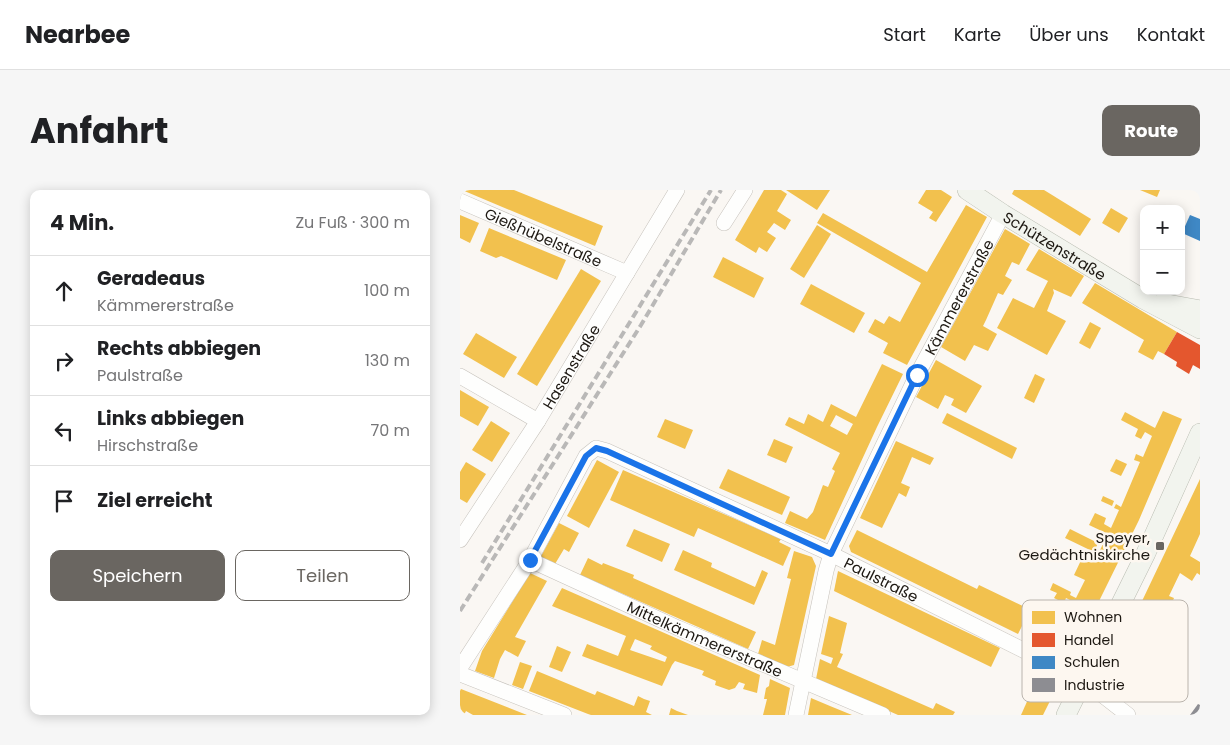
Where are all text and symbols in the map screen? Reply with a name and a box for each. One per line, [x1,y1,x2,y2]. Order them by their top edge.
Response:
text: Nearbee [25,18,130,51]
text: Start [883,22,926,47]
text: Karte [954,22,1001,47]
text: Über uns [1029,22,1109,47]
text: Kontakt [1137,22,1205,47]
button: Route [1102,105,1200,156]
text: Anfahrt [30,106,169,155]
street label: Gießhübelstraße [482,202,606,272]
map controls [1140,205,1185,295]
button: + [1140,205,1185,250]
street label: Schützenstraße [999,206,1110,285]
text: 4 Min. [50,208,114,237]
text: Zu Fuß · 300 m [295,211,410,234]
street label: Kämmererstraße [919,235,998,358]
button: − [1140,250,1185,295]
text: Geradeaus [97,265,205,292]
icon: ahead [50,277,78,305]
text: 100 m [364,279,410,302]
text: Kämmererstraße [97,294,234,317]
street label: Hasenstraße [537,320,605,413]
text: Rechts abbiegen [97,335,261,362]
icon: right [50,347,78,375]
text: 130 m [365,349,410,372]
text: Paulstraße [97,364,183,387]
route start [906,364,929,387]
text: Links abbiegen [97,405,244,432]
icon: left [50,417,78,445]
text: 70 m [370,419,410,442]
text: Hirschstraße [97,434,198,457]
icon: arrive [50,487,78,515]
text: Ziel erreicht [97,487,213,514]
place label: Speyer, Gedächtniskirche [1018,527,1150,565]
marker: Speyer, Gedächtniskirche [1154,540,1166,552]
route end [519,549,542,572]
button: Speichern [50,550,225,601]
button: Teilen [235,550,410,601]
street label: Paulstraße [841,552,922,607]
street label: Mittelkämmererstraße [624,596,786,682]
legend [1022,600,1188,702]
text: Wohnen [1064,607,1122,627]
text: Handel [1064,630,1114,650]
text: Schulen [1064,652,1120,672]
text: Industrie [1064,675,1125,695]

